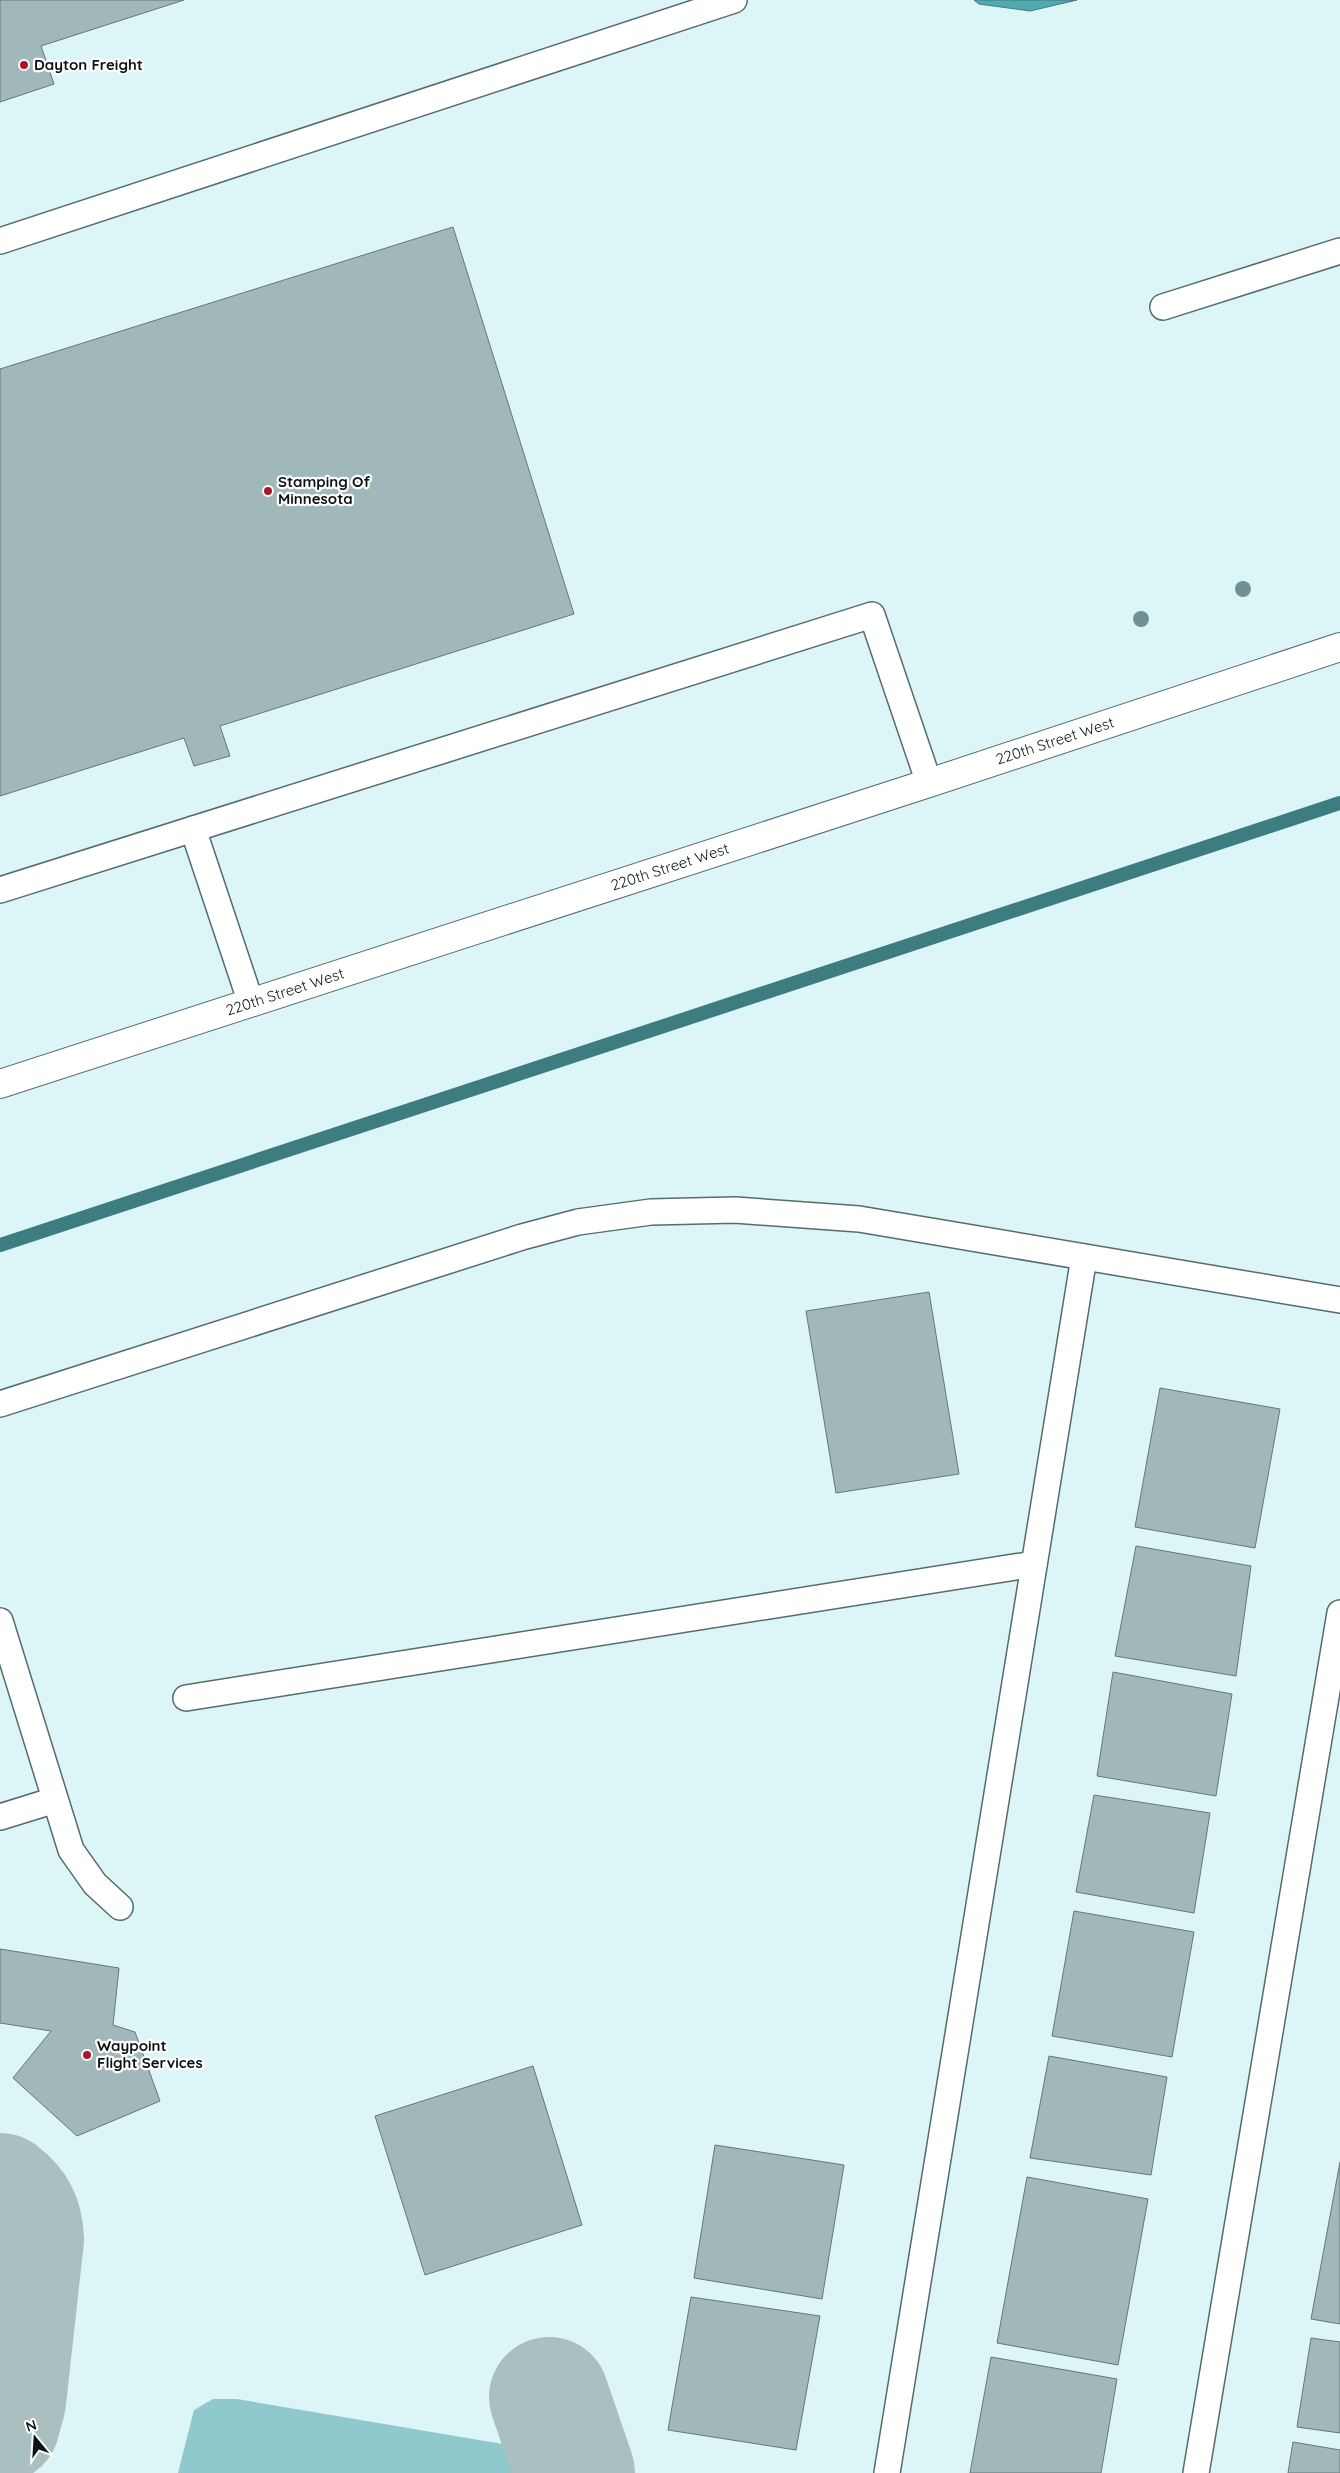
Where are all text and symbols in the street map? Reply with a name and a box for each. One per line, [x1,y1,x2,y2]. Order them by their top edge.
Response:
place label: Dayton Freight [34,55,143,74]
marker: Dayton Freight [18,59,30,71]
place label: Stamping Of Minnesota [278,472,370,508]
marker: Stamping Of Minnesota [262,485,274,497]
street label: 220th Street West [993,712,1116,769]
street label: 220th Street West [608,838,731,895]
street label: 220th Street West [223,963,346,1020]
place label: Waypoint Flight Services [97,2036,203,2072]
marker: Waypoint Flight Services [81,2049,93,2061]
north arrow [10,2413,60,2463]
text: N [23,2415,39,2436]

